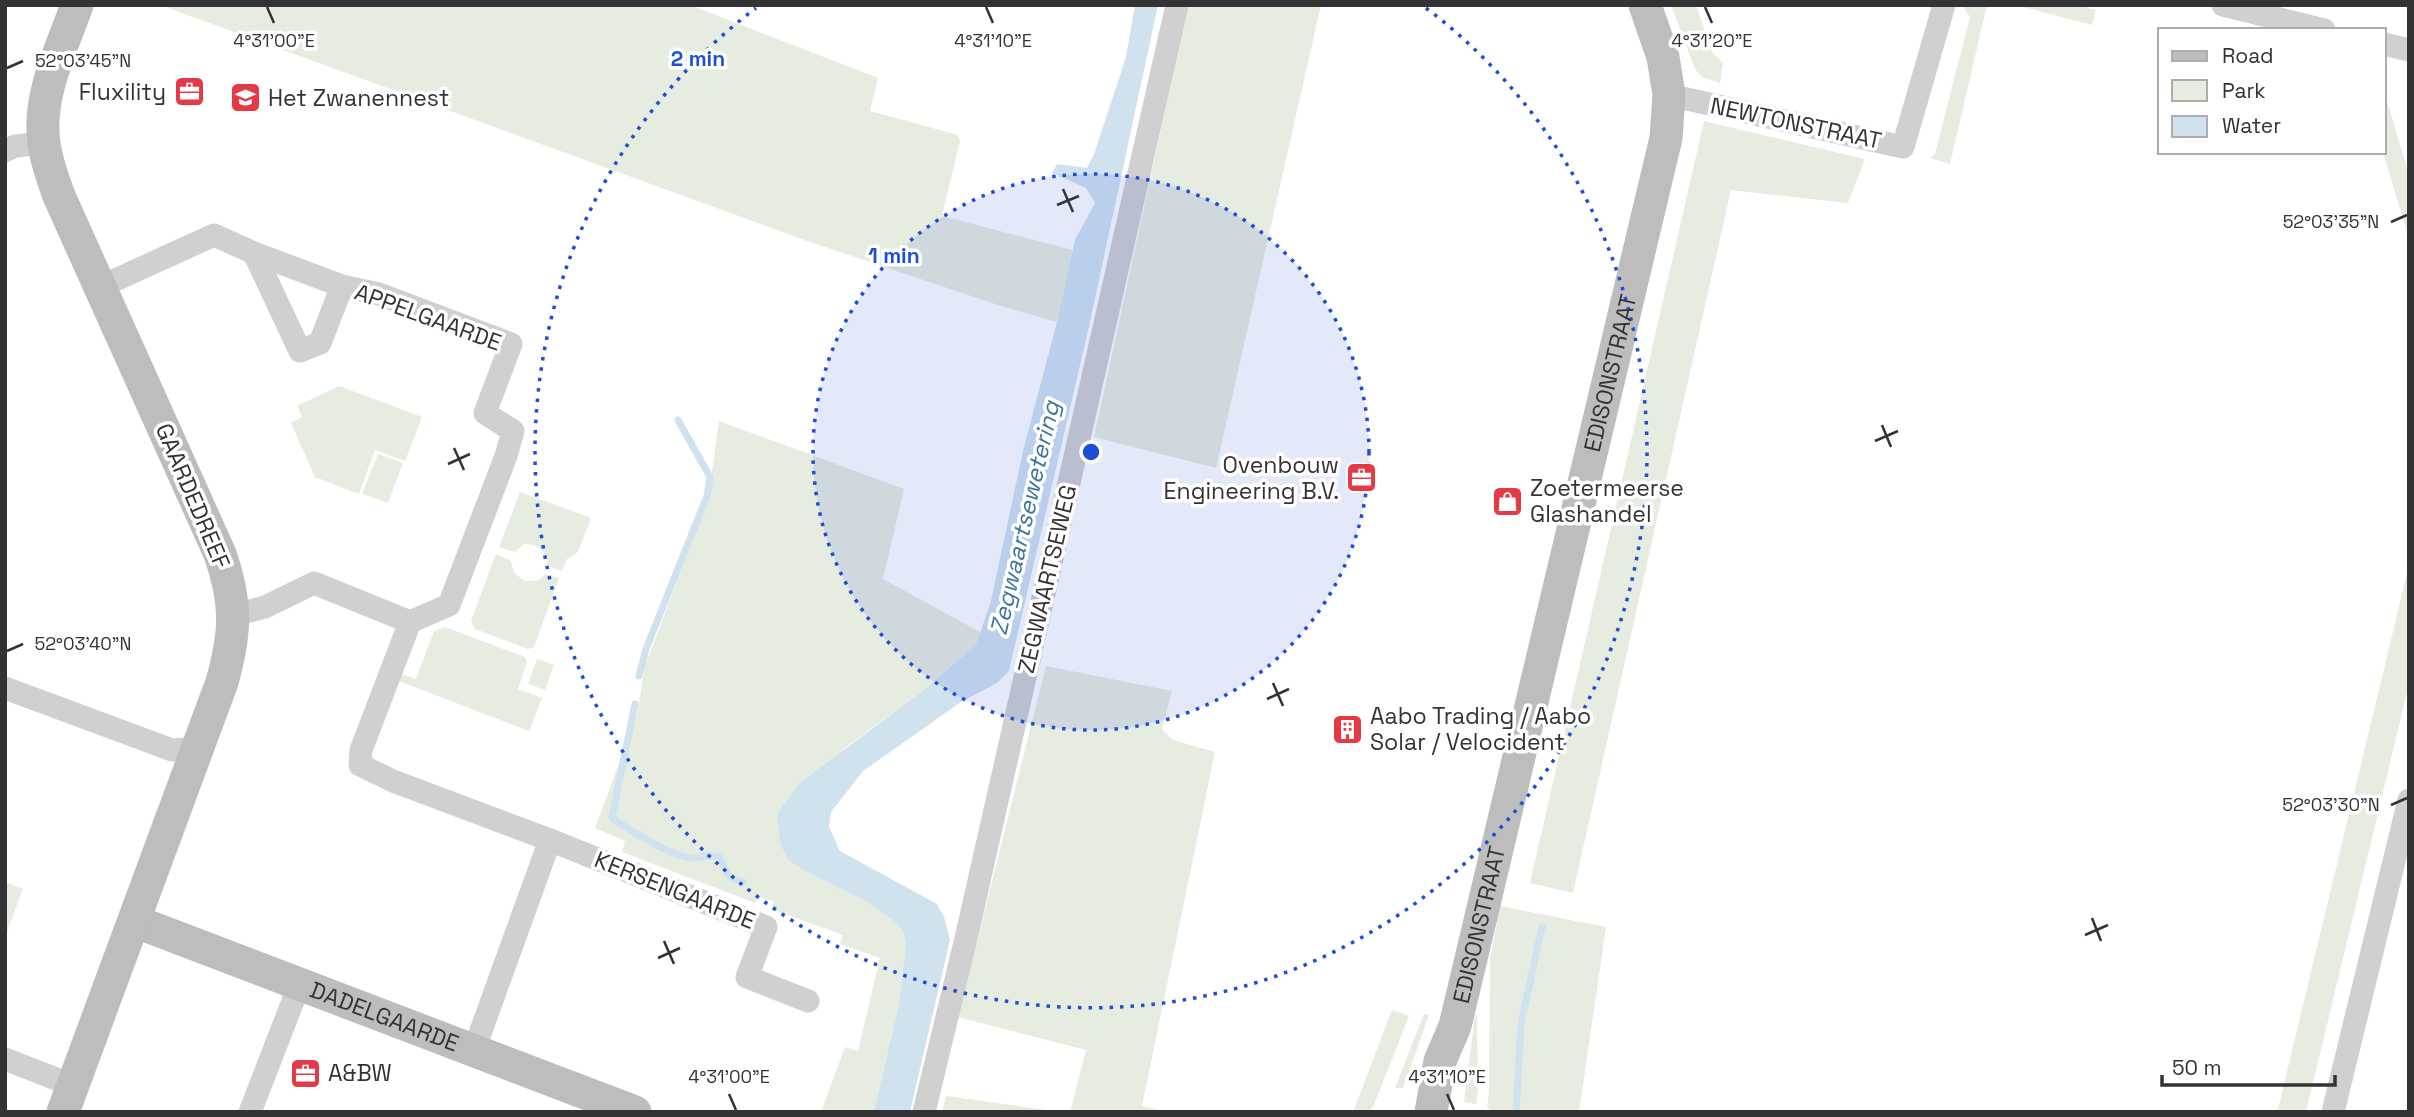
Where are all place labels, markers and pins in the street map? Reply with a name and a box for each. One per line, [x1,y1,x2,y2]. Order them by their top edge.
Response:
office icon: Fluxility [172,75,206,109]
place label: Fluxility [79,77,166,107]
school or university icon: Het Zwanennest [228,81,262,115]
place label: Het Zwanennest [268,83,449,113]
centre of rings [1079,440,1103,464]
place label: Ovenbouw Engineering B.V. [1164,450,1339,506]
office icon: Ovenbouw Engineering B.V. [1345,461,1379,495]
place label: Zoetermeerse Glashandel [1530,473,1684,529]
shop icon: Zoetermeerse Glashandel [1490,484,1524,518]
place label: Aabo Trading / Aabo Solar / Velocident [1370,701,1591,757]
building icon: Aabo Trading / Aabo Solar / Velocident [1330,712,1364,746]
office icon: A&BW [288,1056,322,1090]
place label: A&BW [328,1058,392,1088]

